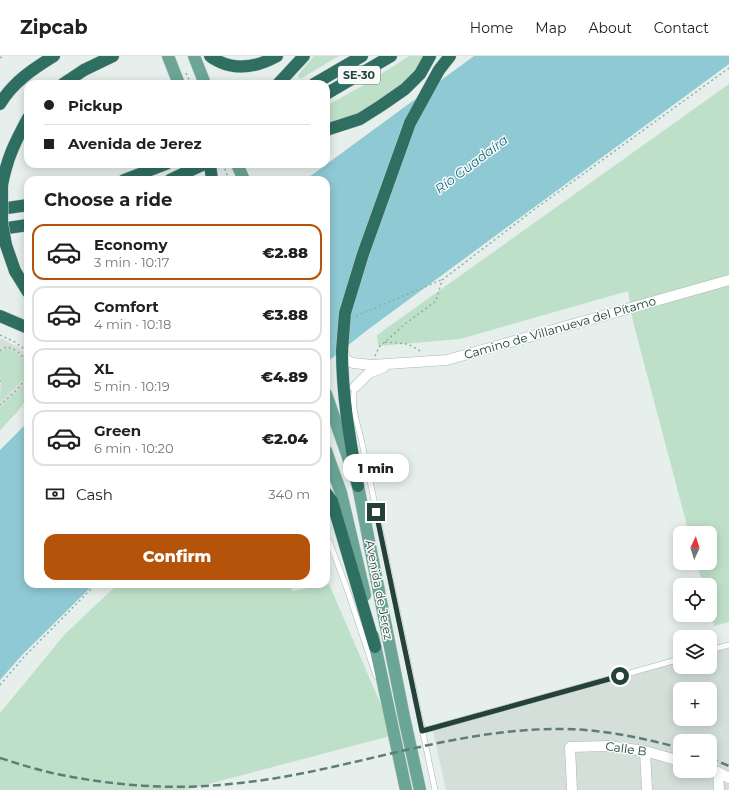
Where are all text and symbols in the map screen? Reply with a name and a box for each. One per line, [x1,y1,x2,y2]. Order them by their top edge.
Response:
text: Zipcab [20,16,88,39]
text: Home [470,19,513,37]
text: Map [535,19,566,37]
text: About [588,19,632,37]
text: Contact [654,19,709,37]
road number: SE-30 [338,66,380,84]
text: Pickup [68,96,123,115]
water label: Río Guadaíra [431,131,511,197]
text: Avenida de Jerez [68,134,202,153]
text: Choose a ride [44,189,172,211]
icon: car [46,234,82,270]
text: Economy [94,235,167,254]
text: €2.88 [262,243,308,262]
text: 3 min · 10:17 [94,254,169,270]
street label: Camino de Villanueva del Pítamo [462,293,658,362]
icon: car [46,296,82,332]
text: Comfort [94,297,159,316]
text: €3.88 [262,305,308,324]
text: 4 min · 10:18 [94,316,171,332]
icon: car [46,358,82,394]
text: XL [94,359,113,378]
text: €4.89 [261,367,308,386]
text: 5 min · 10:19 [94,378,170,394]
icon: car [46,420,82,456]
text: Green [94,421,141,440]
text: €2.04 [262,429,308,448]
text: 6 min · 10:20 [94,440,174,456]
callout: 1 min [343,454,409,482]
text: 1 min [358,460,394,476]
icon: cash [44,483,66,505]
text: Cash [76,485,113,504]
text: 340 m [268,486,310,502]
route end [367,503,385,521]
north arrow [673,526,717,570]
map controls [673,526,717,778]
button: Confirm [44,534,310,580]
street label: Avenida de Jerez [362,539,397,641]
button: locate [673,578,717,622]
button: layers [673,630,717,674]
route start [611,667,629,685]
button: + [673,682,717,726]
button: − [673,734,717,778]
street label: Calle B [605,738,648,759]

